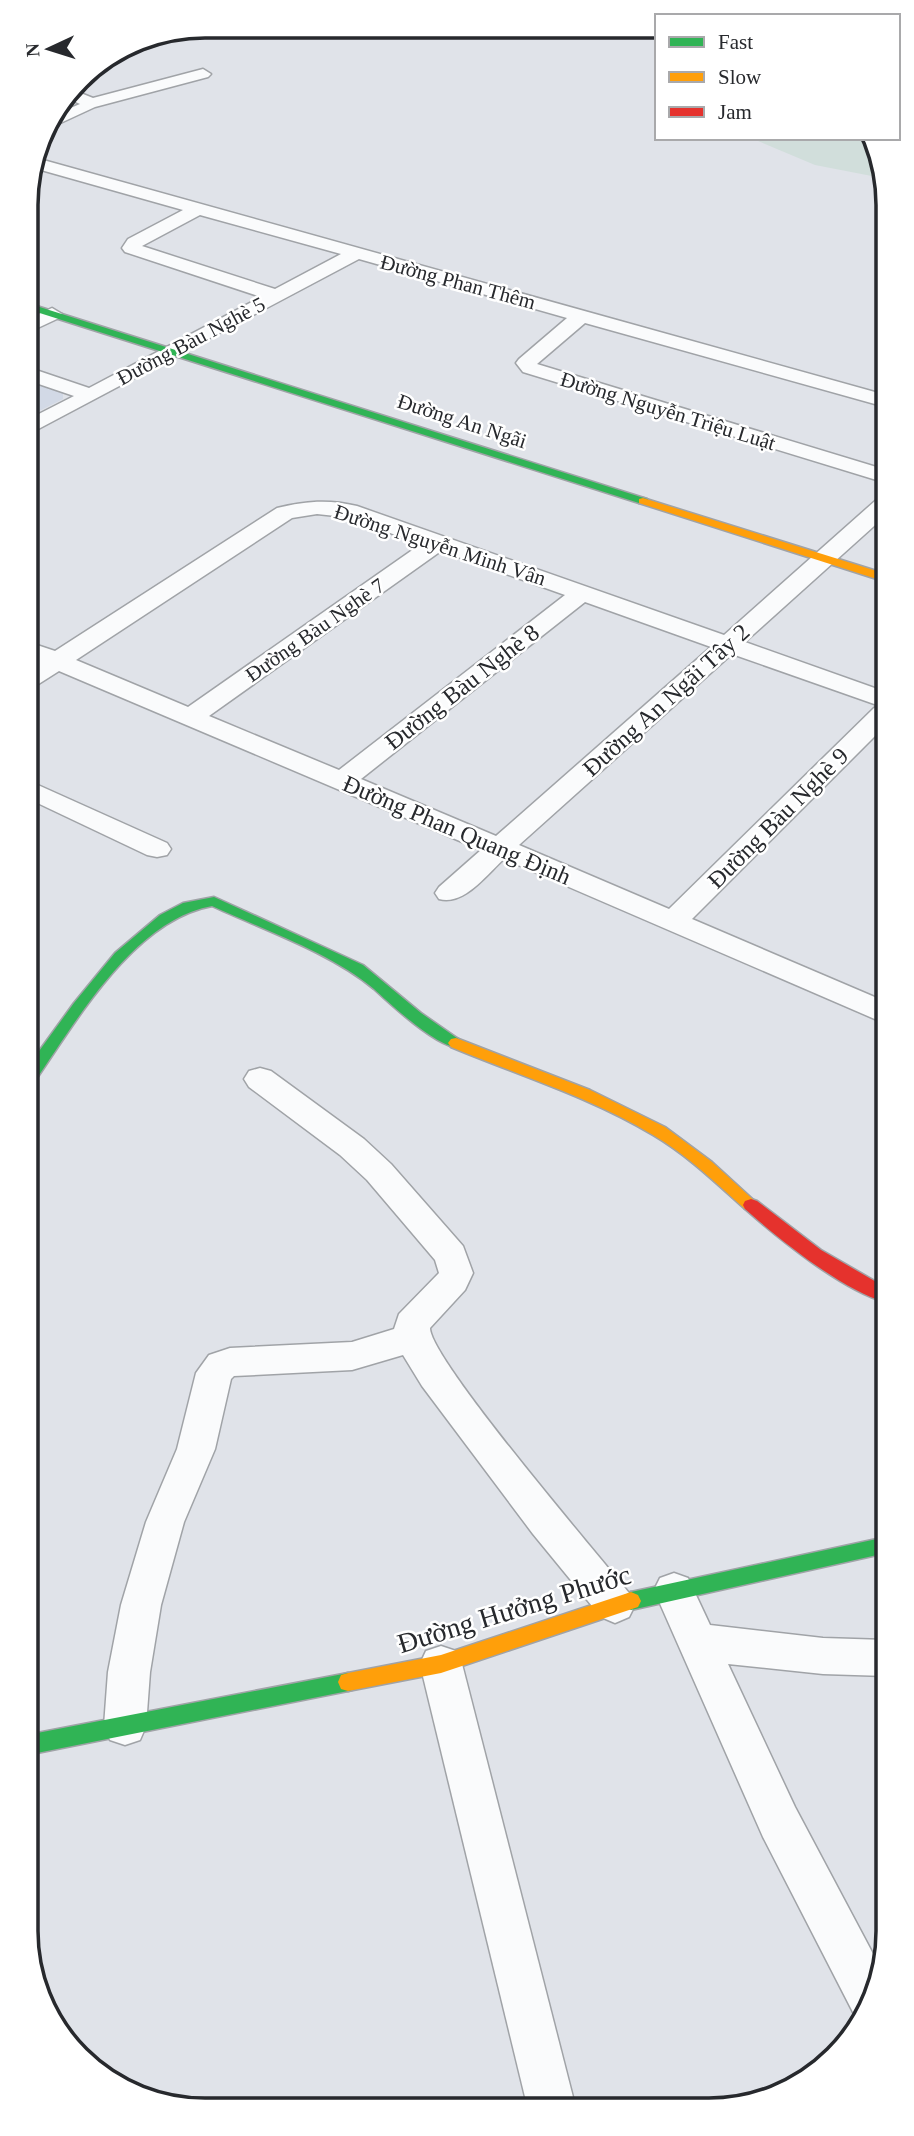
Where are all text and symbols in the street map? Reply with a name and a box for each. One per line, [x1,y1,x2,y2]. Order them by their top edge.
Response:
north arrow [14,14,84,84]
legend [655,14,900,140]
text: Fast [718,30,753,54]
text: N [22,42,43,58]
text: Slow [718,65,762,89]
text: Jam [718,100,752,124]
street label: Đường Phan Thêm [378,250,538,314]
street label: Đường Bàu Nghè 5 [113,292,269,390]
street label: Đường Nguyễn Triệu Luật [558,367,779,455]
street label: Đường An Ngãi [394,389,530,453]
street label: Đường Nguyễn Minh Vân [331,499,549,591]
street label: Đường Bàu Nghè 7 [241,573,389,687]
street label: Đường Bàu Nghè 8 [380,619,544,755]
street label: Đường An Ngãi Tây 2 [578,619,754,781]
street label: Đường Bàu Nghè 9 [702,742,854,894]
street label: Đường Phan Quang Định [339,770,575,890]
street label: Đường Hưởng Phước [394,1559,634,1659]

